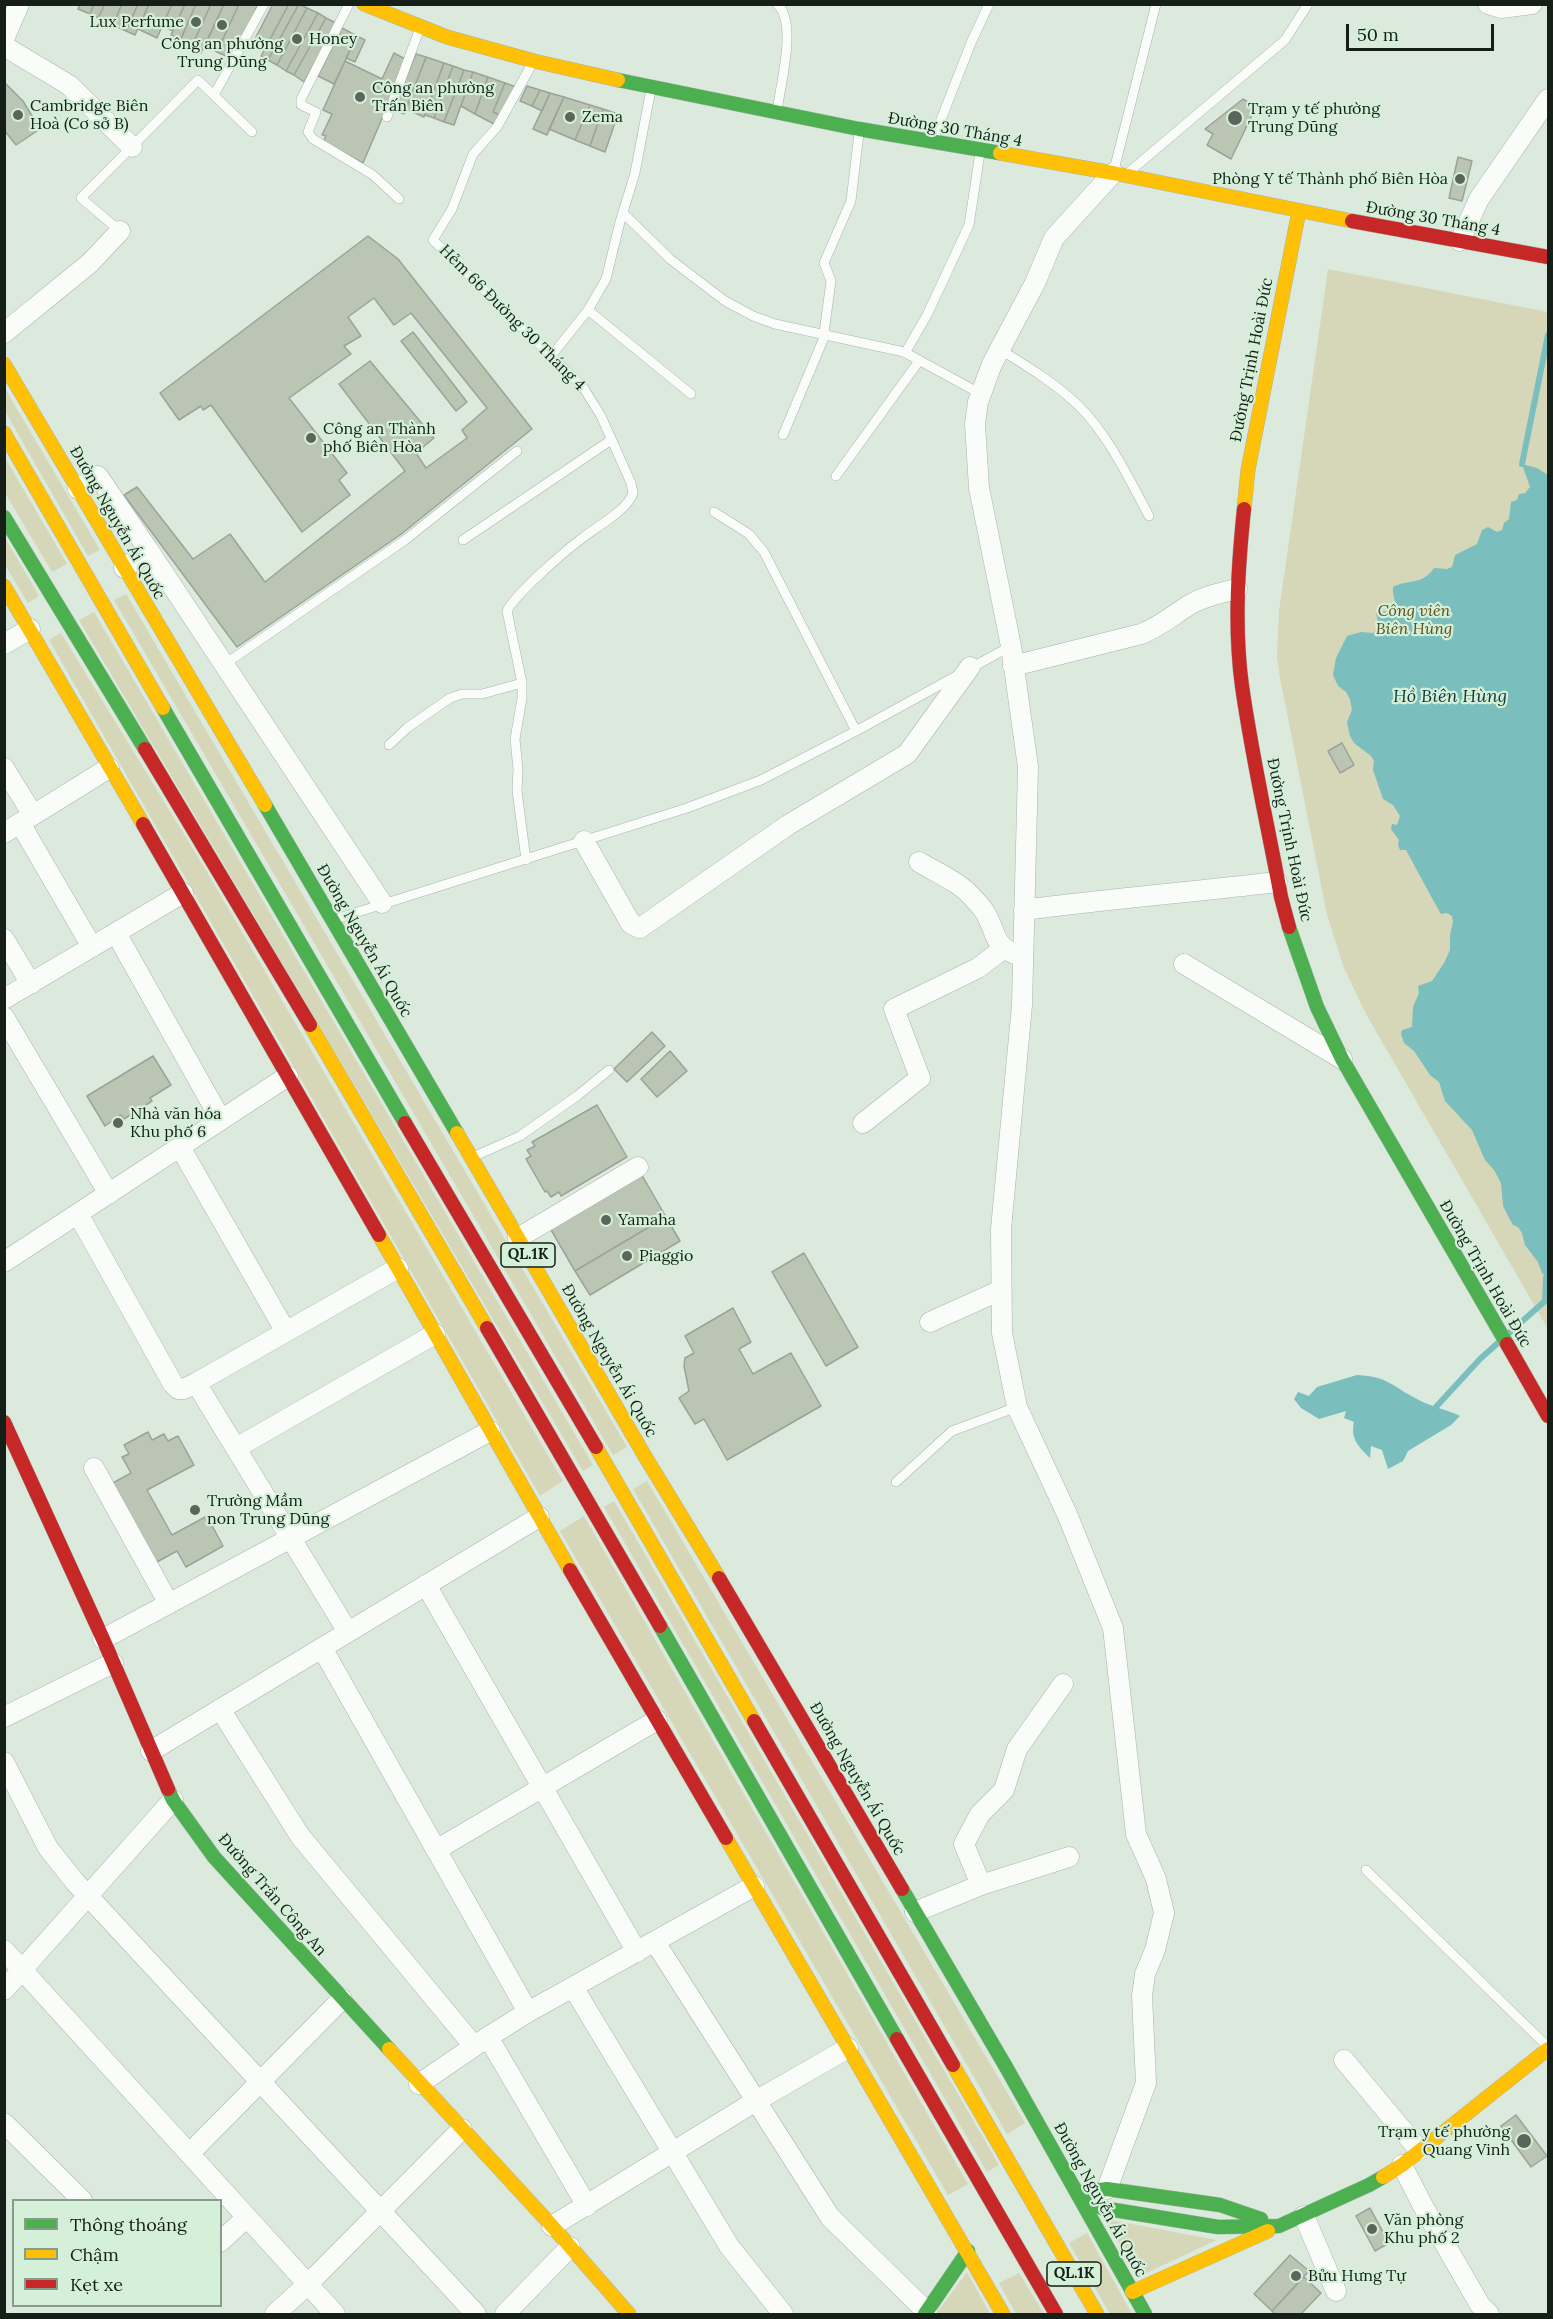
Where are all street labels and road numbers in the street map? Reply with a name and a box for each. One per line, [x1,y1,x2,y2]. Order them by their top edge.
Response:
street label: Đường 30 Tháng 4 [886,109,1024,151]
street label: Đường 30 Tháng 4 [1364,198,1502,240]
street label: Hẻm 66 Đường 30 Tháng 4 [435,241,589,395]
street label: Đường Trịnh Hoài Đức [1227,276,1277,444]
street label: Đường Nguyễn Ái Quốc [65,443,169,603]
street label: Đường Trịnh Hoài Đức [1262,756,1316,924]
street label: Đường Nguyễn Ái Quốc [312,861,416,1021]
street label: Đường Trịnh Hoài Đức [1435,1197,1535,1351]
road number: QL.1K [501,1243,555,1267]
street label: Đường Nguyễn Ái Quốc [557,1281,661,1441]
street label: Đường Nguyễn Ái Quốc [805,1699,909,1859]
street label: Đường Trần Công An [214,1830,330,1960]
street label: Đường Nguyễn Ái Quốc [1049,2119,1151,2281]
road number: QL.1K [1047,2262,1101,2286]

